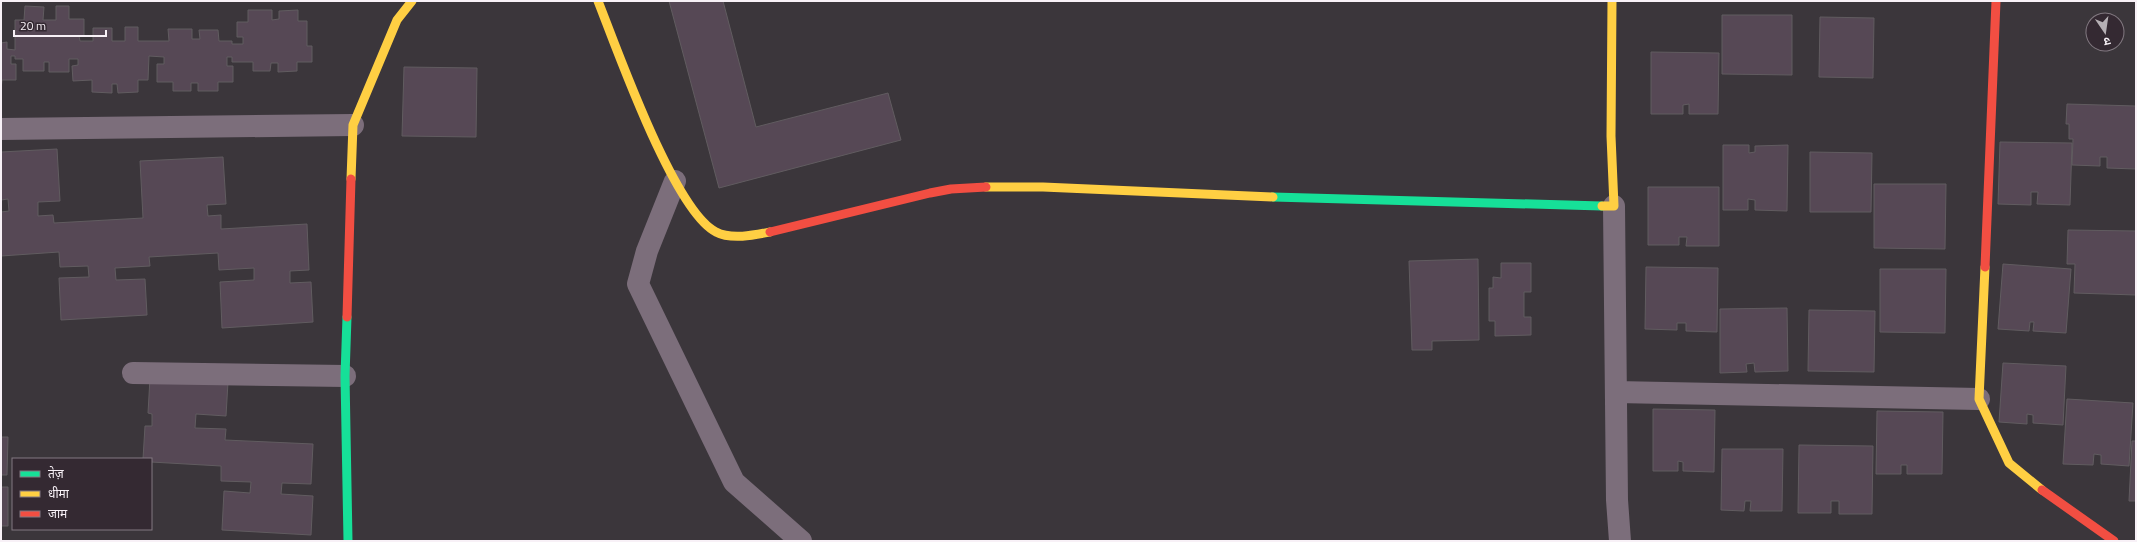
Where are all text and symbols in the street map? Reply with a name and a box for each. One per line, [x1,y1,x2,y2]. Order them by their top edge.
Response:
scale bar [14,12,106,38]
north arrow [2085,12,2125,52]
text: 20 m [20,16,46,35]
text: उ [2102,33,2112,50]
legend [12,458,152,530]
text: तेज़ [48,464,65,483]
text: धीमा [48,484,70,503]
text: जाम [48,504,68,523]

